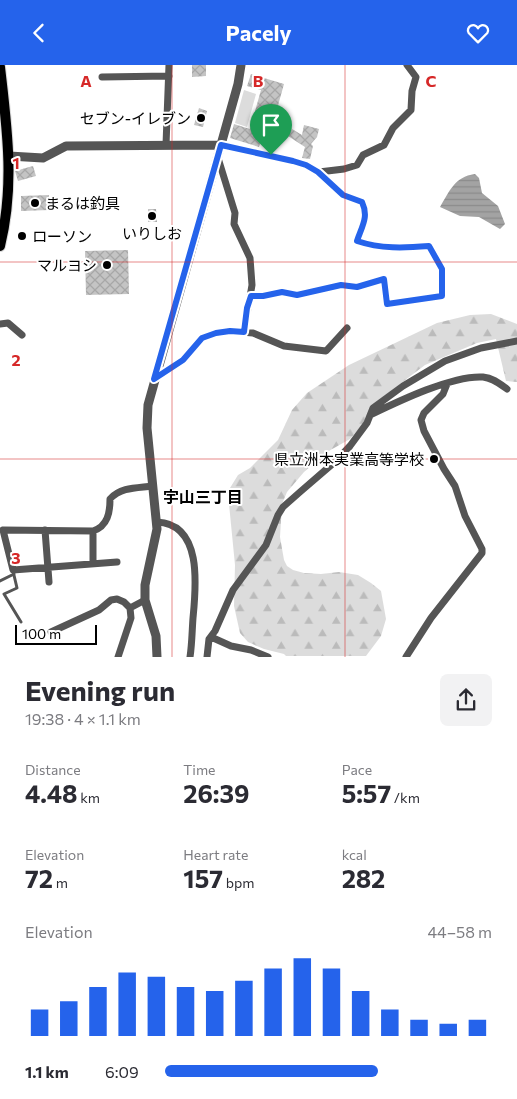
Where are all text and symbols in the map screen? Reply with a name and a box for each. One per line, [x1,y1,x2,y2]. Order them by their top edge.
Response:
icon: back [25,19,53,47]
text: Pacely [225,19,292,46]
icon: heart [464,19,492,47]
text: A [80,71,92,90]
text: B [253,71,264,90]
text: C [426,71,437,90]
pin [250,104,292,155]
place label: セブン-イレブン [80,109,191,127]
icon: arrive [257,111,285,139]
marker: セブン-イレブン [195,112,207,124]
text: 1 [12,153,20,172]
place label: まるは釣具 [45,194,120,212]
marker: まるは釣具 [29,197,41,209]
marker: いりしお [146,210,158,222]
place label: いりしお [122,224,182,242]
place label: ローソン [32,227,92,245]
marker: ローソン [16,230,28,242]
place label: マルヨシ [37,256,97,274]
marker: マルヨシ [101,259,113,271]
text: 2 [11,350,21,369]
place label: 県立洲本実業高等学校 [274,450,424,468]
marker: 県立洲本実業高等学校 [428,453,440,465]
district label: 宇山三丁目 [163,487,243,506]
text: 3 [11,548,21,567]
scale bar [15,621,98,645]
text: 100 m [22,625,61,642]
text: Evening run [25,673,175,707]
button: share [440,674,492,726]
text: 19:38 · 4 × 1.1 km [25,709,141,728]
text: Distance [25,761,81,778]
text: Time [183,761,216,778]
text: Pace [342,761,372,778]
text: 4.48 [25,778,77,808]
text: 26:39 [183,778,249,808]
text: 5:57 [342,778,391,808]
text: km [77,789,100,806]
text: /km [391,789,420,806]
text: Elevation [25,846,84,863]
text: Heart rate [183,846,248,863]
text: kcal [342,846,367,863]
text: 72 [25,863,53,893]
text: 157 [183,863,223,893]
text: 282 [342,863,385,893]
text: m [53,874,68,891]
text: bpm [223,874,254,891]
text: Elevation [25,922,93,941]
text: 44–58 m [427,922,492,941]
text: 1.1 km [25,1062,69,1081]
text: 6:09 [105,1062,139,1081]

